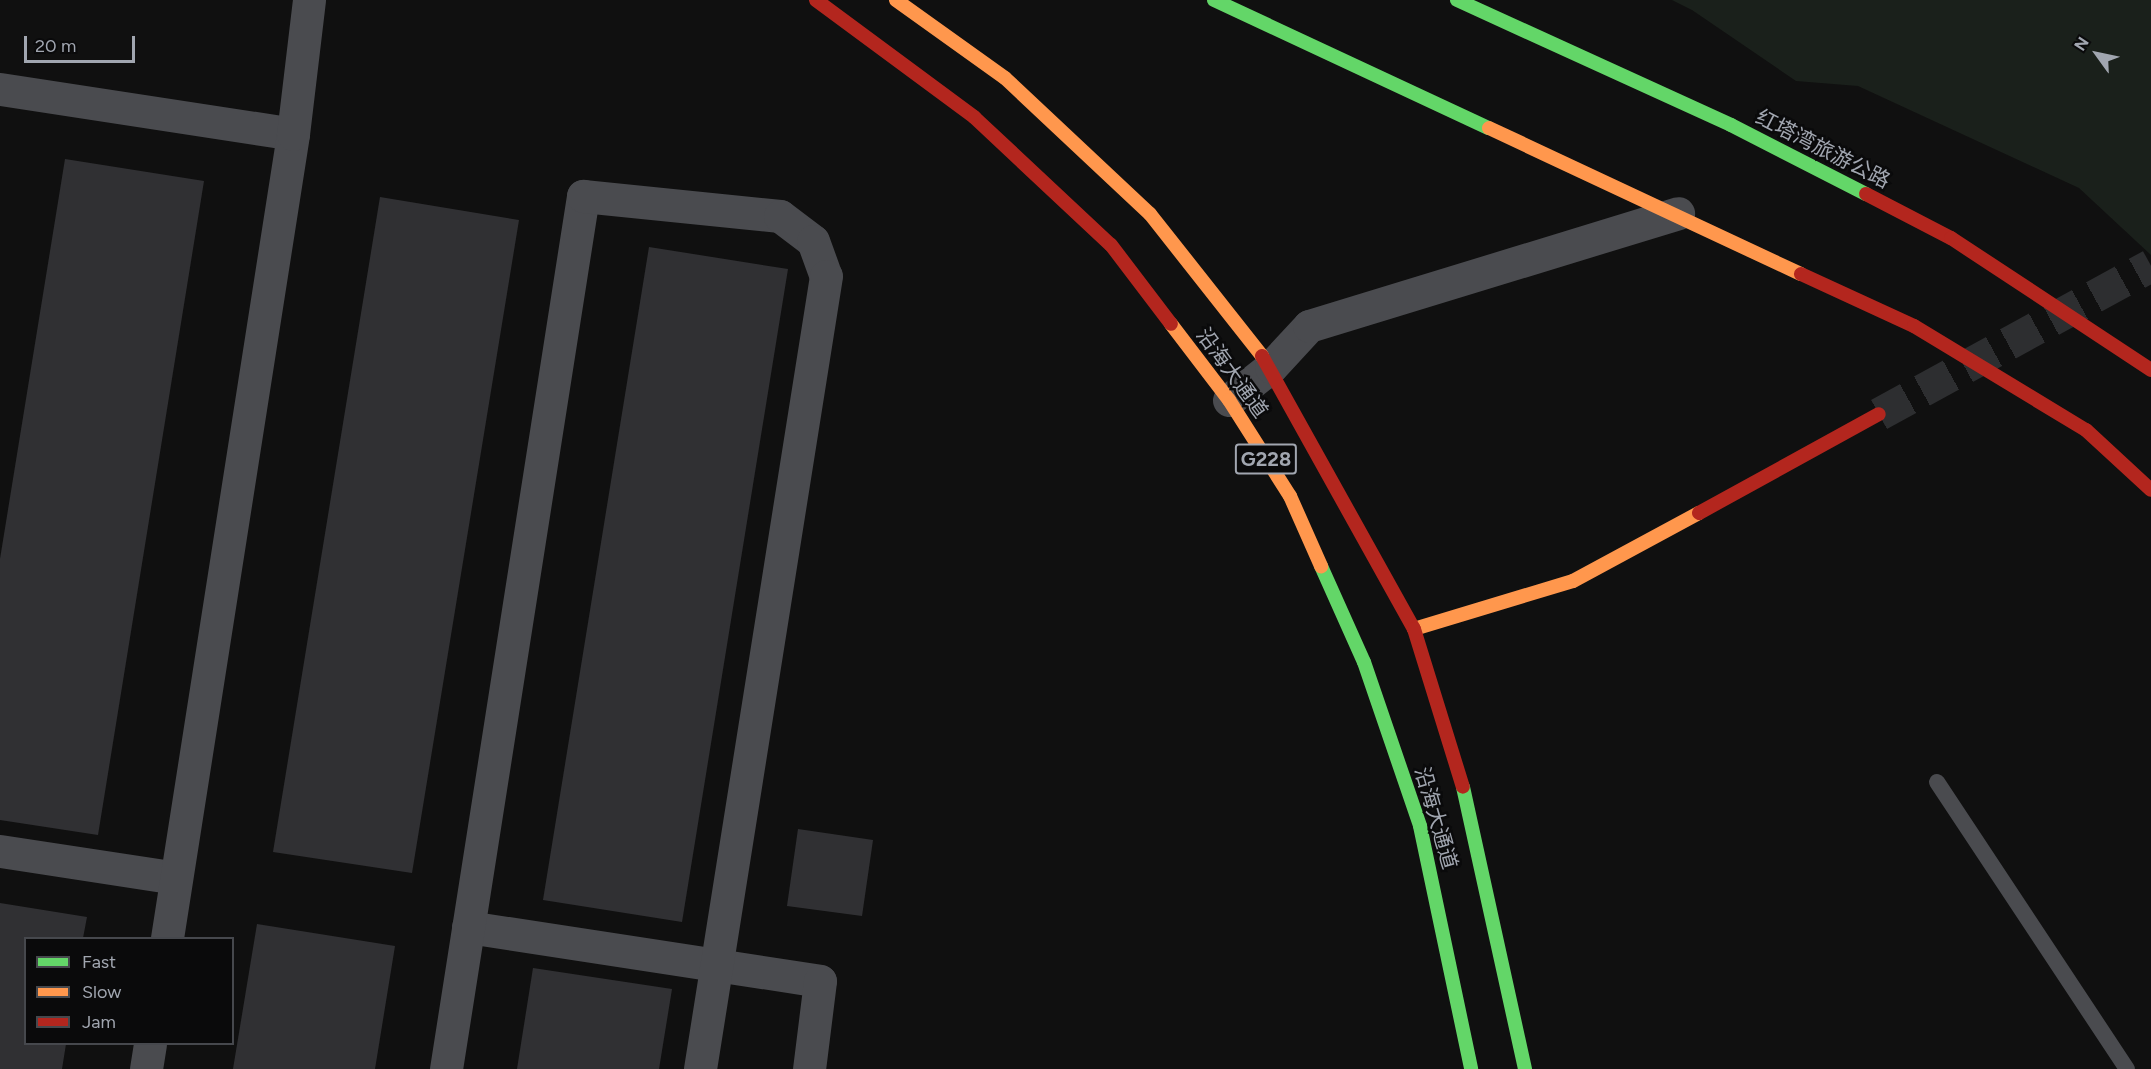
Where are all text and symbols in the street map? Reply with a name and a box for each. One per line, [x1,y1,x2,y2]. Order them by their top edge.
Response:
scale bar [27,24,138,62]
north arrow [2067,24,2127,84]
text: N [2070,34,2093,54]
text: 20 m [35,35,76,57]
street label: 红塔湾旅游公路 [1752,104,1894,194]
street label: 沿海大通道 [1191,323,1273,423]
road number: G228 [1234,442,1298,476]
street label: 沿海大通道 [1409,764,1463,872]
legend [24,937,234,1045]
text: Fast [82,951,116,973]
text: Slow [82,981,121,1003]
text: Jam [82,1011,116,1033]

